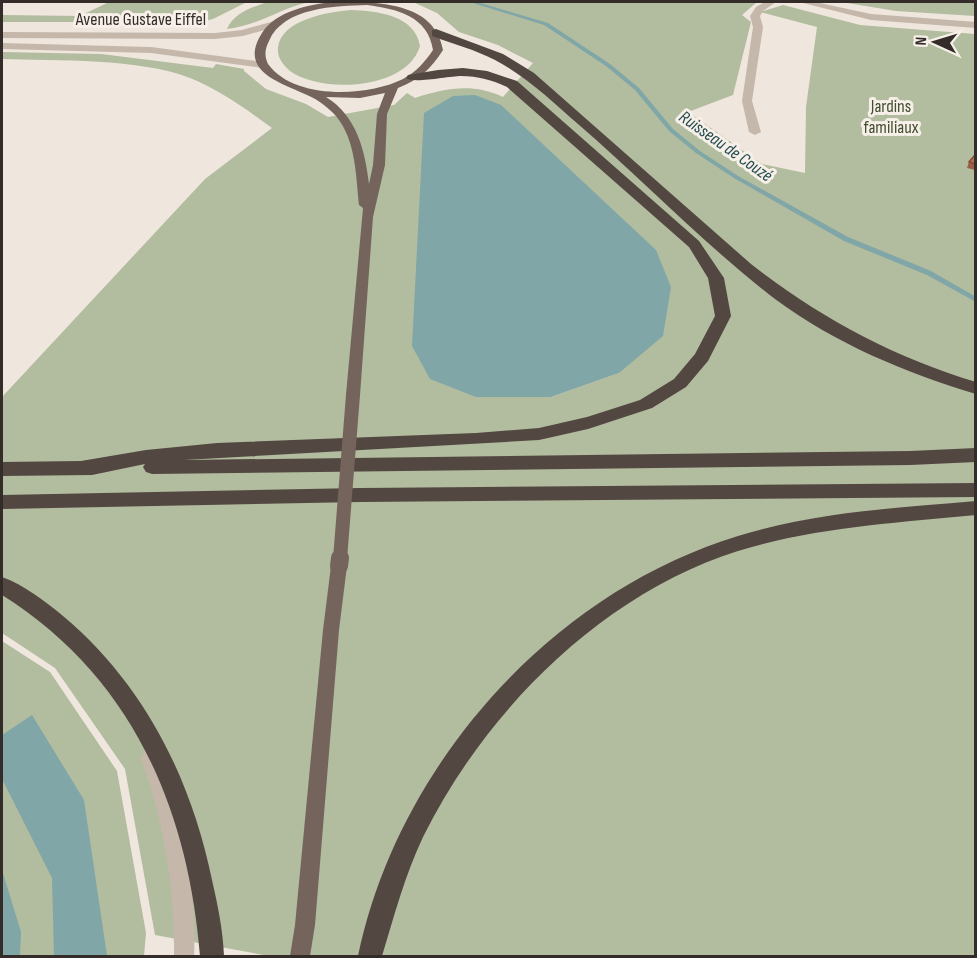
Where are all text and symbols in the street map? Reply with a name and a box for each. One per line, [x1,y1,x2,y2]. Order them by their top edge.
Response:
street label: Avenue Gustave Eiffel [75,9,206,30]
north arrow [905,12,965,72]
text: N [912,36,931,46]
park label: Jardins familiaux [863,96,919,138]
water label: Ruisseau de Couzé [675,106,776,186]

